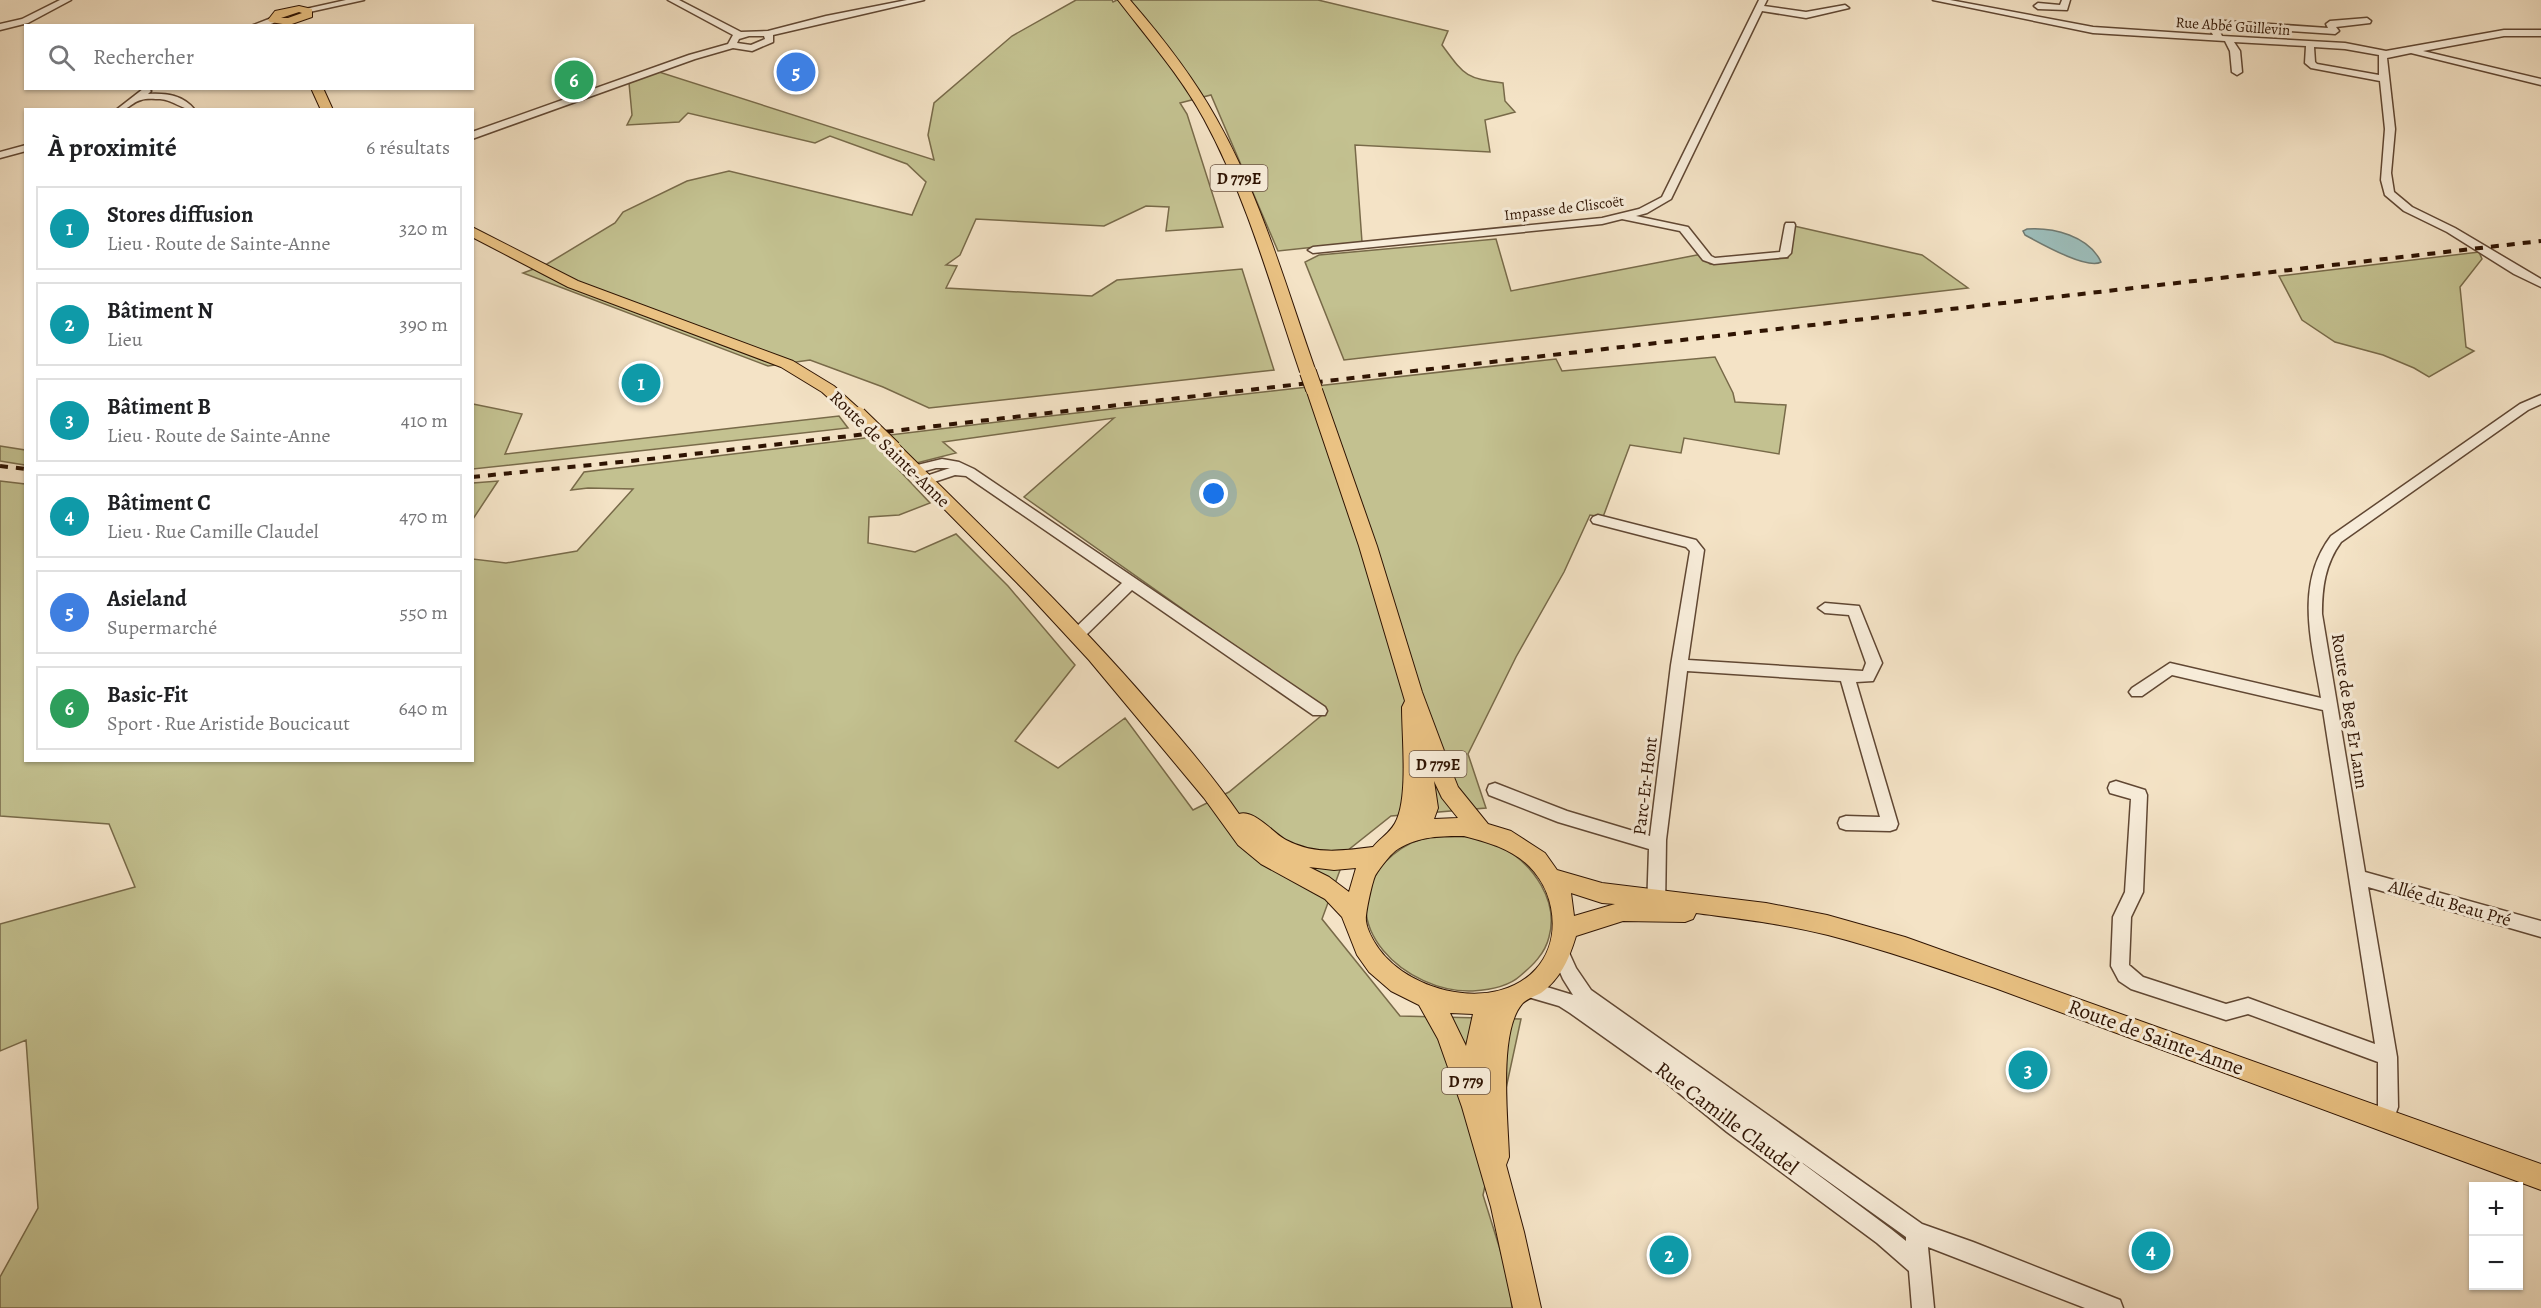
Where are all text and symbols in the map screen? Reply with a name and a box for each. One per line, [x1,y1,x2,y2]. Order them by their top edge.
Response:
street label: Rue Abbé Guillevin [2175,12,2291,40]
search box [24,24,474,90]
icon: search [45,41,78,74]
text: Rechercher [93,42,194,72]
pin: 5 [776,50,816,94]
pin: 6 [554,58,594,103]
text: À proximité [48,130,177,165]
text: 6 résultats [366,134,450,161]
road number: D 779E [1210,165,1268,191]
street label: Impasse de Cliscoët [1503,191,1625,225]
text: Stores diffusion [107,200,253,230]
text: 1 [66,215,73,242]
text: 320 m [399,215,448,242]
text: Lieu · Route de Sainte-Anne [107,230,330,257]
text: Bâtiment N [107,296,213,326]
text: 2 [65,311,74,338]
text: 390 m [399,311,448,338]
text: Lieu [107,326,143,353]
pin: 1 [622,360,660,406]
street label: Route de Sainte-Anne [825,385,955,513]
text: Bâtiment B [107,392,211,422]
text: 3 [65,407,74,434]
text: 410 m [401,407,448,434]
text: Lieu · Route de Sainte-Anne [107,422,330,449]
your location [1199,479,1228,508]
text: Bâtiment C [107,488,211,518]
text: 4 [65,503,74,530]
text: 470 m [399,503,448,530]
text: Lieu · Rue Camille Claudel [107,518,319,545]
text: Asieland [107,584,187,614]
text: 5 [65,599,74,626]
text: 550 m [400,599,448,626]
text: Supermarché [107,614,217,641]
street label: Route de Beg Er Lann [2326,632,2374,790]
text: Basic-Fit [107,680,188,710]
text: 6 [65,695,74,722]
text: 640 m [398,695,448,722]
text: Sport · Rue Aristide Boucicaut [107,710,350,737]
street label: Parc-Er-Hont [1627,735,1663,837]
road number: D 779E [1410,751,1466,777]
street label: Allée du Beau Pré [2385,874,2514,932]
street label: Route de Sainte-Anne [2064,992,2248,1082]
pin: 3 [2008,1048,2048,1092]
street label: Rue Camille Claudel [1650,1055,1804,1181]
road number: D 779 [1442,1068,1490,1094]
map controls [2469,1182,2523,1290]
button: + [2469,1182,2523,1236]
pin: 4 [2132,1228,2170,1274]
pin: 2 [1650,1232,1688,1278]
button: − [2469,1236,2523,1290]

